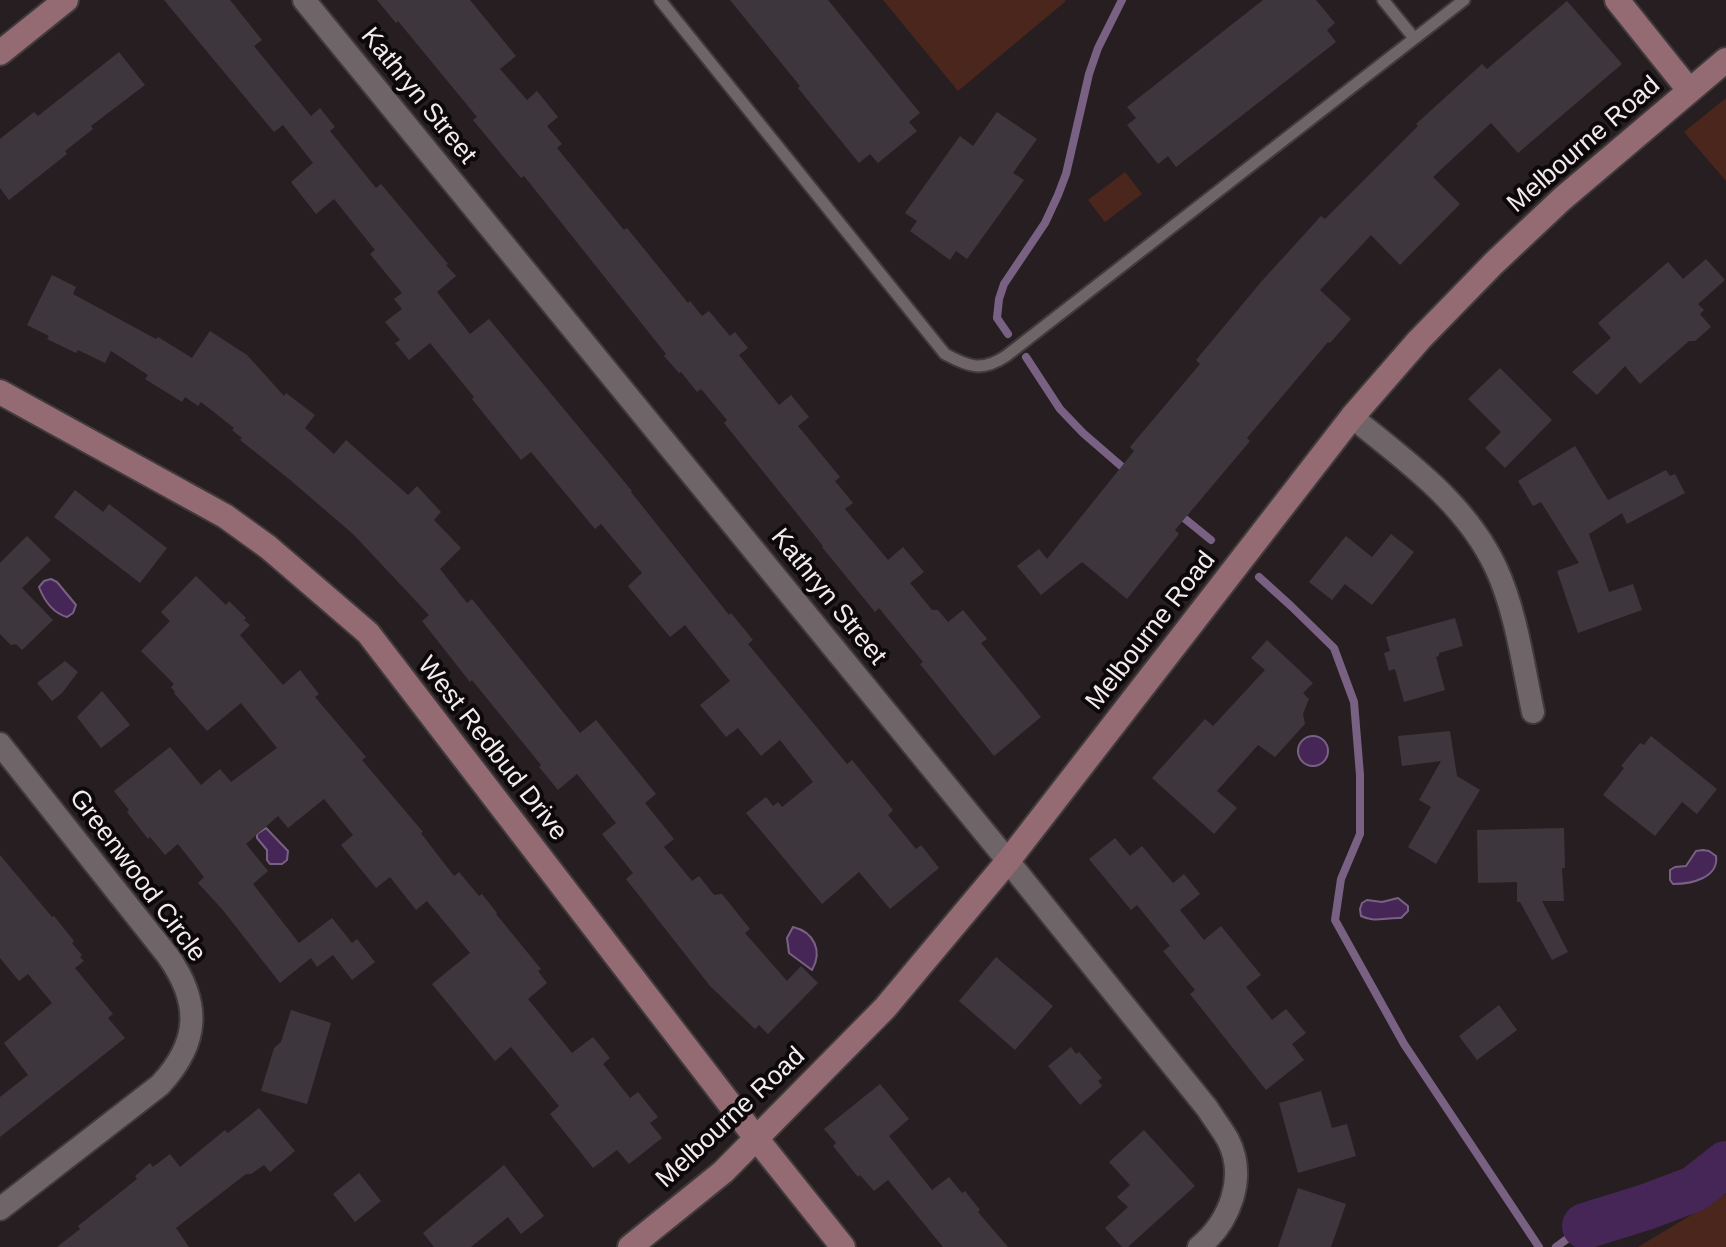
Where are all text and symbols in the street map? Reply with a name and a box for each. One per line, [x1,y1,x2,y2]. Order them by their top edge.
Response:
street label: Kathryn Street [354,22,482,170]
street label: Melbourne Road [1501,70,1667,220]
street label: Kathryn Street [764,523,892,671]
street label: Melbourne Road [1080,546,1222,716]
street label: West Redbud Drive [410,651,574,847]
street label: Greenwood Circle [62,784,212,968]
street label: Melbourne Road [650,1041,812,1195]

